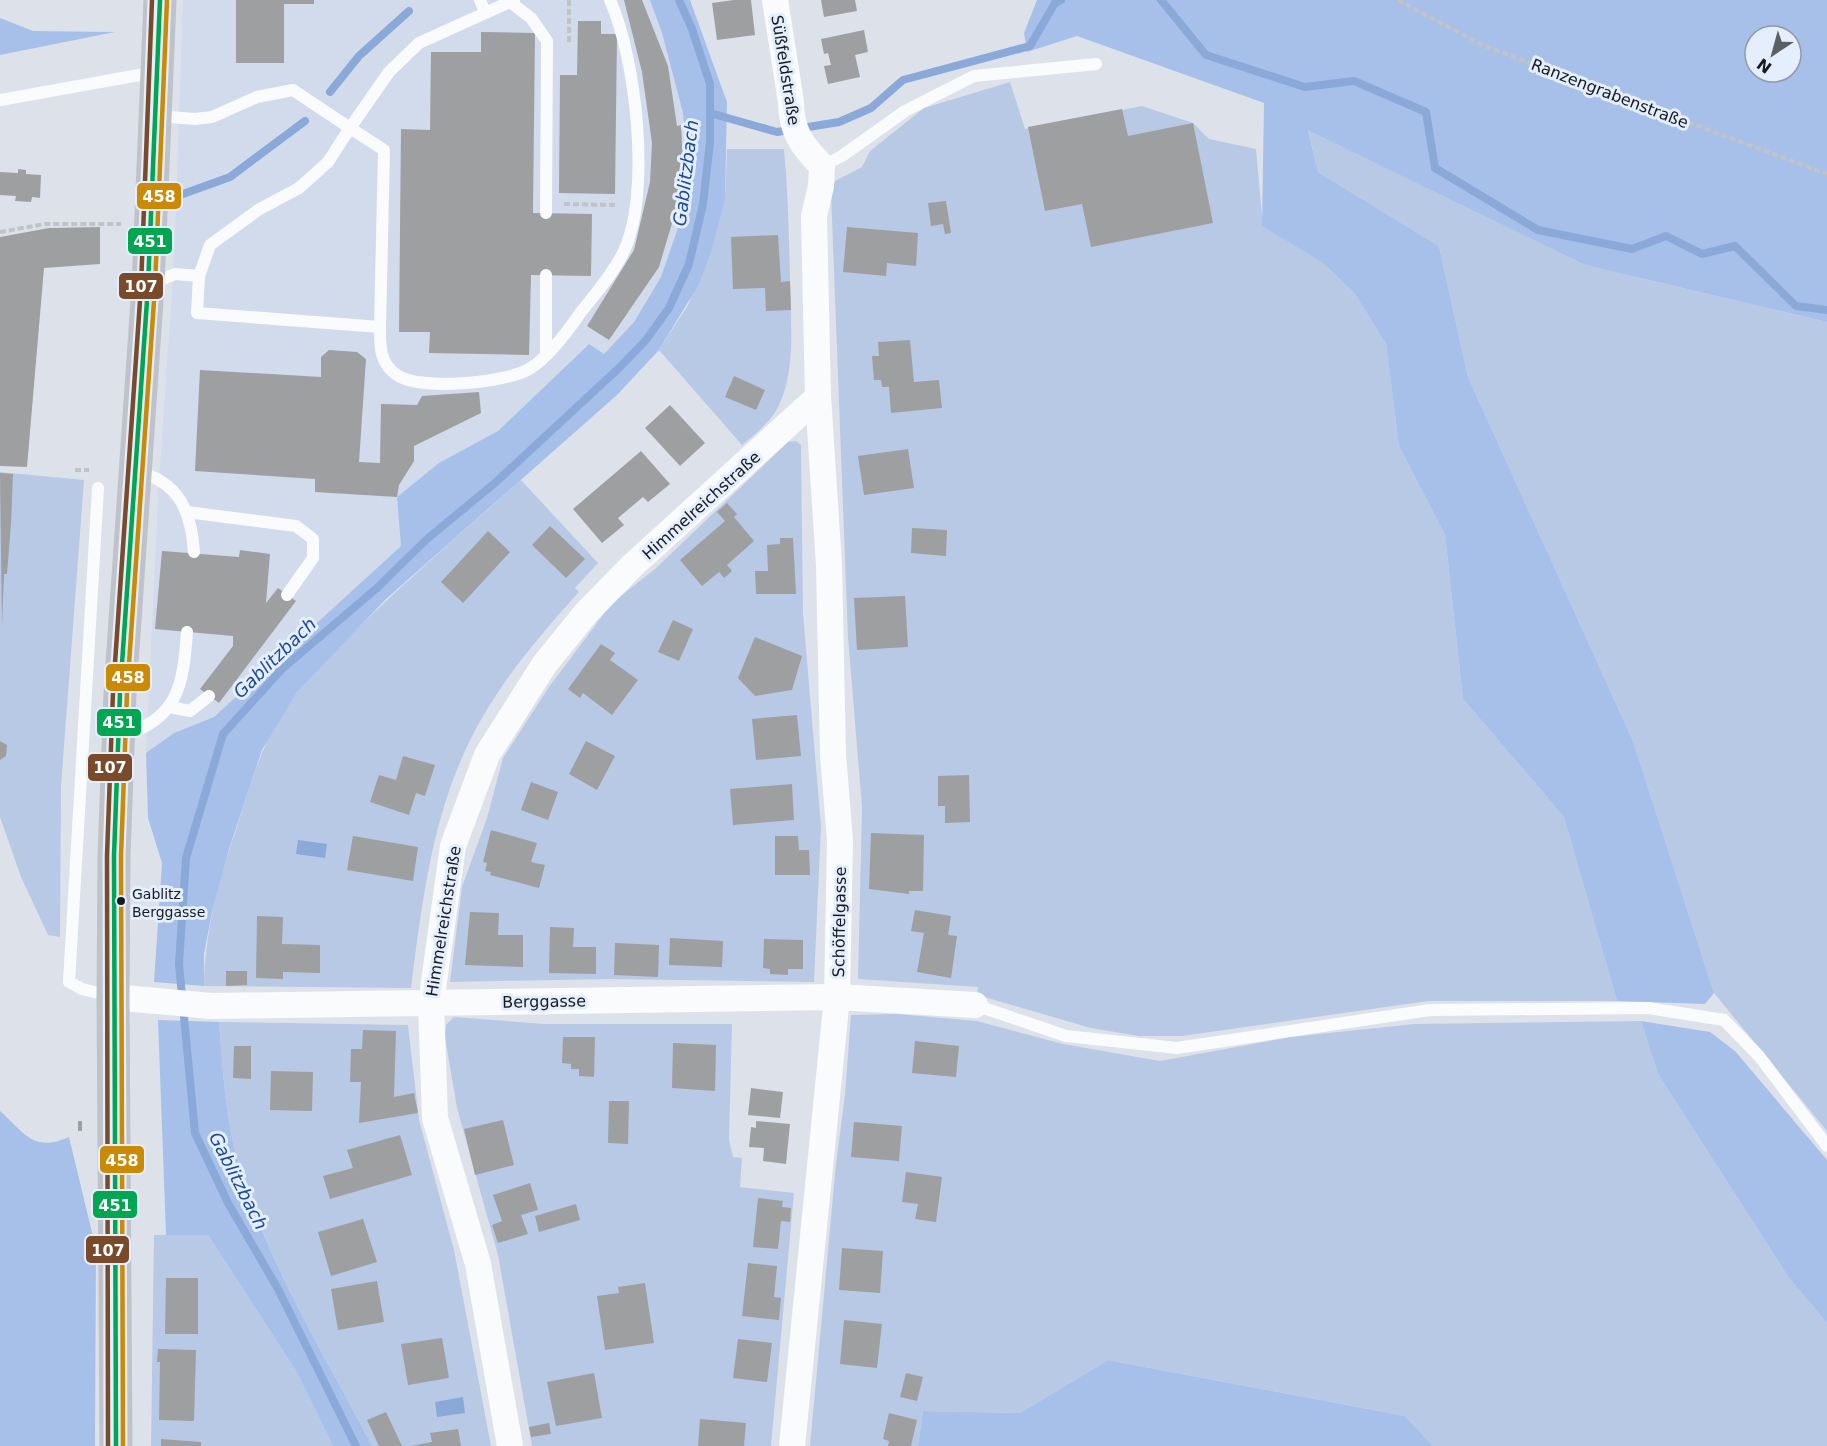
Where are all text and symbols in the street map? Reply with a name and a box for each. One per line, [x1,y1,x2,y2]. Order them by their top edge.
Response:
street label: Süßfeldstraße [767,14,804,127]
north arrow [1743,24,1803,84]
text: N [1753,54,1775,77]
street label: Ranzengrabenstraße [1529,55,1691,132]
water label: Gablitzbach [669,119,702,227]
line badge: 458 [136,182,182,210]
text: 458 [142,187,176,206]
line badge: 451 [127,227,173,255]
text: 451 [133,232,167,251]
line badge: 107 [118,272,164,300]
text: 107 [124,277,158,296]
street label: Himmelreichstraße [638,447,764,563]
water label: Gablitzbach [229,613,320,702]
line badge: 458 [105,663,151,692]
text: 458 [111,668,145,687]
line badge: 451 [96,708,142,737]
text: 451 [102,713,136,732]
line badge: 107 [87,753,133,782]
text: 107 [93,758,127,777]
street label: Himmelreichstraße [422,844,465,998]
street label: Schöffelgasse [829,867,850,978]
place label: Gablitz Berggasse [132,886,205,920]
marker: Gablitz Berggasse [115,895,127,907]
street label: Berggasse [502,991,586,1012]
water label: Gablitzbach [205,1128,272,1233]
line badge: 458 [99,1145,145,1174]
text: 458 [105,1151,139,1170]
line badge: 451 [92,1190,138,1219]
text: 451 [98,1196,132,1215]
line badge: 107 [85,1235,130,1264]
text: 107 [91,1241,125,1260]

